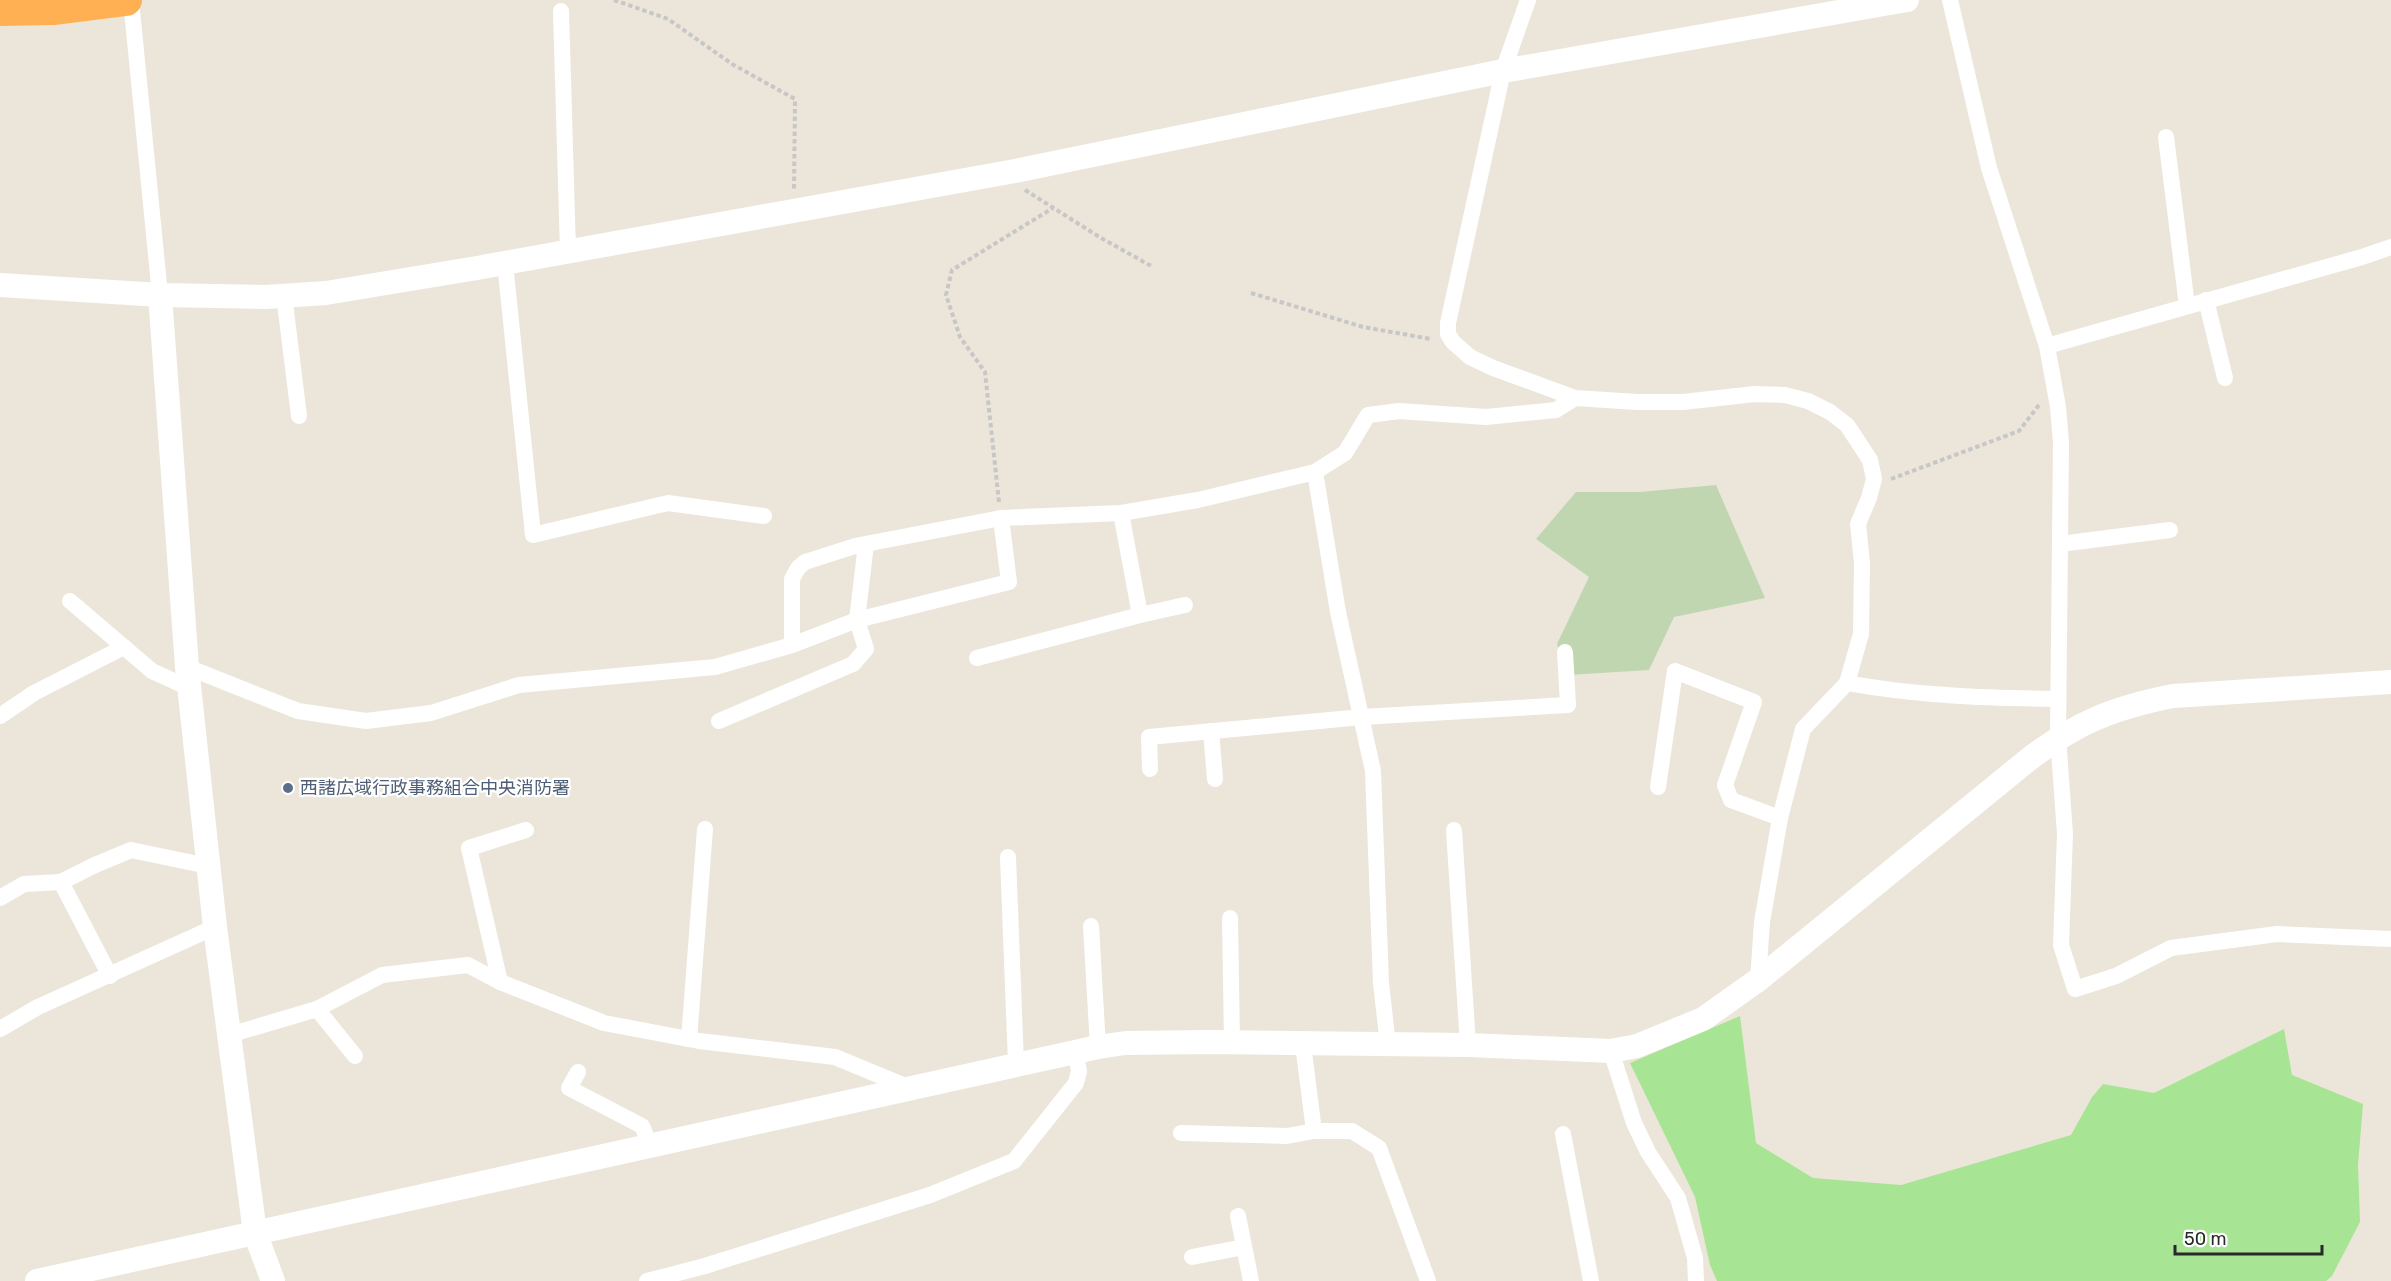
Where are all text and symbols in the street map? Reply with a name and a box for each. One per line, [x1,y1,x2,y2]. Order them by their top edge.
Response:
place label: 西諸広域行政事務組合中央消防署 [300,777,570,799]
marker: 西諸広域行政事務組合中央消防署 [281,781,295,795]
scale bar [2175,1218,2322,1256]
text: 50 m [2184,1228,2227,1250]

